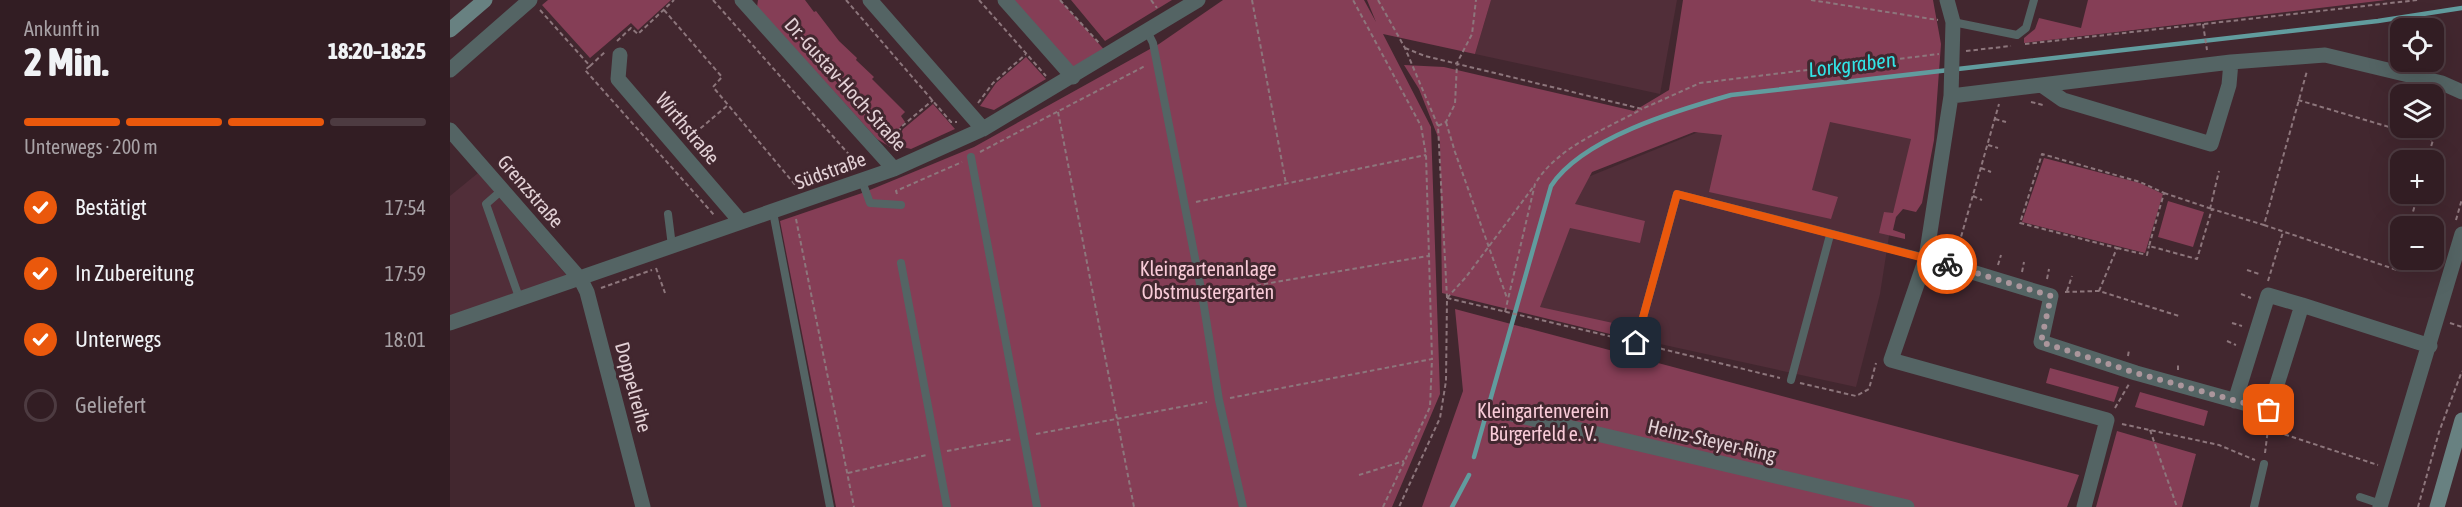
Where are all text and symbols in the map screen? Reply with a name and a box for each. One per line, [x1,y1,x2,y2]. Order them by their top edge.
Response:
street label: Dr.-Gustav-Hoch-Straße [780,13,912,155]
text: Ankunft in [24,17,100,40]
map controls [2390,18,2444,270]
button: locate [2390,18,2444,72]
text: 18:20–18:25 [328,38,426,64]
text: 2 Min. [24,40,109,84]
water label: Lorkgraben [1807,47,1897,81]
button: layers [2390,84,2444,138]
street label: Wirthstraße [651,88,725,168]
text: Unterwegs · 200 m [24,135,158,158]
street label: Südstraße [791,147,869,193]
street label: Grenzstraße [493,150,569,232]
button: + [2390,150,2444,204]
icon: check [24,191,57,224]
text: Bestätigt [75,194,147,220]
text: 17:54 [385,196,426,219]
button: − [2390,216,2444,270]
courier [1917,234,1977,294]
icon: bike [1931,248,1964,281]
icon: check [24,257,57,290]
park label: Kleingartenanlage Obstmustergarten [1140,257,1276,303]
text: In Zubereitung [75,260,194,286]
text: 17:59 [385,262,426,285]
pin [1610,317,1661,368]
icon: check [24,323,57,356]
text: Unterwegs [75,326,161,352]
icon: home [1619,326,1652,359]
text: 18:01 [384,328,426,351]
street label: Doppelreihe [611,339,657,435]
pin [2243,384,2294,435]
text: Geliefert [75,392,146,418]
icon: bag [2252,393,2285,426]
park label: Kleingartenverein Bürgerfeld e. V. [1477,399,1609,445]
street label: Heinz-Steyer-Ring [1646,414,1779,466]

